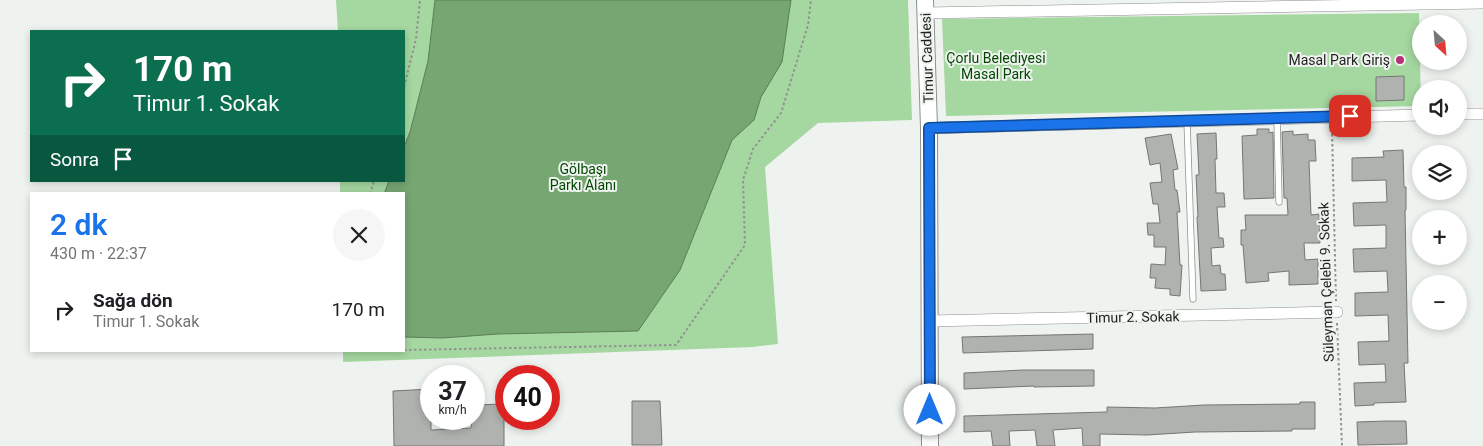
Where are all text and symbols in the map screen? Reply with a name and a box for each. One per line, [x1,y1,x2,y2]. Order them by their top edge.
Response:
street label: Timur Caddesi [917,12,937,104]
north arrow [1412,15,1468,70]
map controls [1412,15,1467,330]
text: 170 m [133,49,232,90]
icon: right [50,50,115,115]
park label: Çorlu Belediyesi Masal Park [946,50,1046,82]
place label: Masal Park Giriş [1288,52,1390,68]
marker: Masal Park Giriş [1394,54,1406,66]
button: sound [1412,80,1467,135]
text: Timur 1. Sokak [133,91,279,116]
pin [1329,95,1371,137]
icon: arrive [1336,102,1364,130]
icon: arrive [109,145,137,173]
button: layers [1412,145,1467,200]
text: Sonra [50,148,99,171]
park label: Gölbaşı Parkı Alanı [550,161,616,193]
street label: Süleyman Çelebi 9. Sokak [1315,201,1337,362]
text: 2 dk [50,207,107,242]
button: close [333,209,385,261]
button: + [1412,210,1467,265]
text: 430 m · 22:37 [50,244,147,263]
button: − [1412,275,1467,330]
text: Sağa dön [93,289,173,312]
icon: right [50,296,78,324]
text: 170 m [332,298,385,321]
street label: Timur 2. Sokak [1086,308,1181,326]
text: Timur 1. Sokak [93,312,199,331]
speed limit sign: 40 [495,365,560,430]
text: 37 [438,377,467,406]
position arrow [903,383,955,435]
text: km/h [438,403,467,417]

